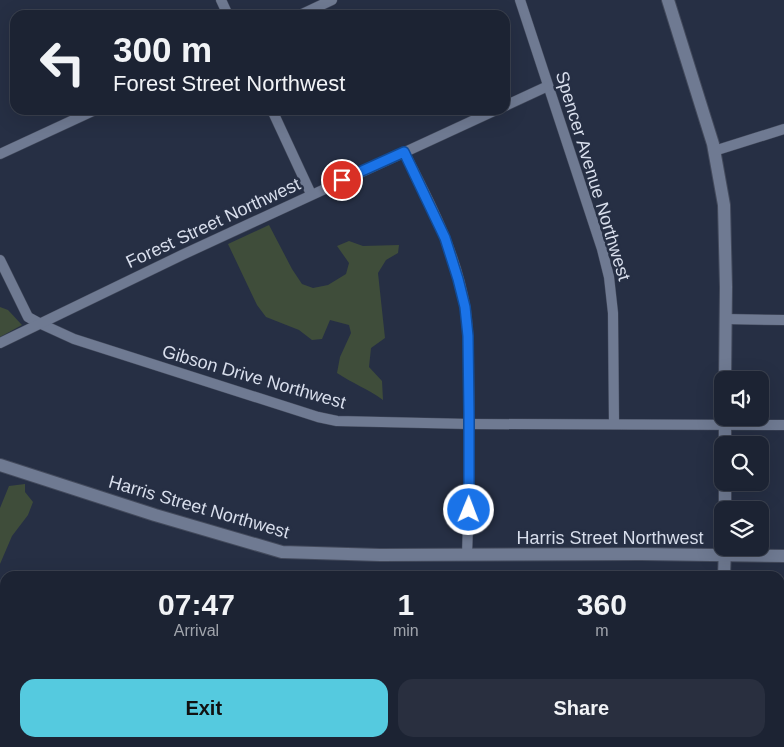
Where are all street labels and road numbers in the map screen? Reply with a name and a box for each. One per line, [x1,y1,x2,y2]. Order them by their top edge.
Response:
street label: Spencer Avenue Northwest [552,69,634,283]
street label: Forest Street Northwest [123,174,303,272]
street label: Gibson Drive Northwest [160,341,348,413]
street label: Harris Street Northwest [106,472,292,542]
street label: Harris Street Northwest [516,528,704,548]

